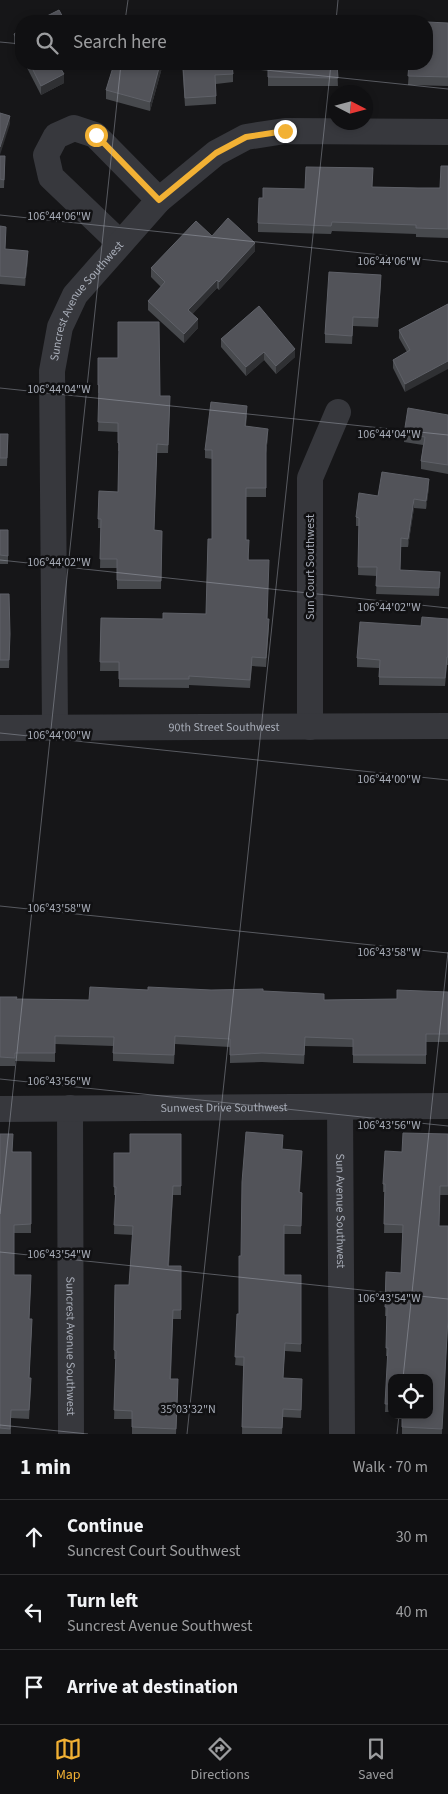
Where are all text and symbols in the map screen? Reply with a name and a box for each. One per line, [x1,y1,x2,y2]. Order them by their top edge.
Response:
search box [15,15,433,70]
icon: search [33,29,61,57]
text: Search here [73,29,167,56]
north arrow [328,85,373,130]
route end [274,120,297,143]
route start [85,124,108,147]
text: 106°44'06"W [27,208,91,225]
street label: Suncrest Avenue Southwest [46,238,128,362]
text: 106°44'06"W [357,253,421,270]
text: 106°44'04"W [27,381,91,398]
text: 106°44'04"W [357,426,421,443]
street label: Sun Court Southwest [302,514,319,620]
text: 106°44'02"W [27,554,91,571]
text: 106°44'02"W [357,599,421,616]
street label: 90th Street Southwest [169,719,279,736]
text: 106°44'00"W [27,727,91,744]
text: 106°44'00"W [357,771,421,788]
text: 106°43'58"W [27,900,91,917]
text: 106°43'58"W [357,944,421,961]
text: 106°43'56"W [27,1073,91,1090]
street label: Sunwest Drive Southwest [160,1099,288,1117]
text: 106°43'56"W [357,1117,421,1134]
street label: Sun Avenue Southwest [331,1154,349,1268]
text: 106°43'54"W [27,1246,91,1263]
street label: Suncrest Avenue Southwest [62,1276,79,1416]
text: 106°43'54"W [357,1290,421,1307]
map controls [388,1374,433,1419]
button: locate [388,1374,433,1419]
text: 35°03'32"N [160,1401,216,1418]
text: 1 min [20,1452,71,1482]
text: Walk · 70 m [353,1456,428,1478]
text: Continue [67,1513,144,1540]
icon: ahead [20,1523,48,1551]
text: 30 m [396,1526,428,1548]
text: Suncrest Court Southwest [67,1540,241,1562]
text: Turn left [67,1588,138,1615]
icon: left [20,1598,48,1626]
text: 40 m [396,1601,428,1623]
text: Suncrest Avenue Southwest [67,1615,252,1637]
icon: arrive [20,1673,48,1701]
text: Arrive at destination [67,1674,238,1701]
tab: Map [54,1735,82,1785]
tab: Directions [190,1735,250,1785]
tab: Saved [358,1735,394,1785]

